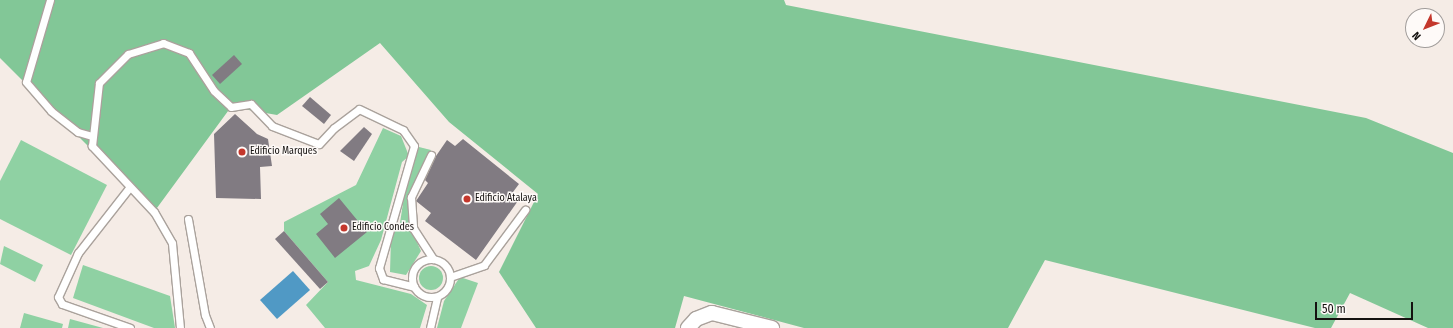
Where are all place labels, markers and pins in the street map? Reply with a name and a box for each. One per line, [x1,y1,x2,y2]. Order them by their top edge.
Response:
place label: Edificio Marques [250,146,317,158]
marker: Edificio Marques [237,147,247,157]
place label: Edificio Atalaya [475,193,537,205]
marker: Edificio Atalaya [462,194,472,204]
place label: Edificio Condes [352,222,414,234]
marker: Edificio Condes [339,223,349,233]

